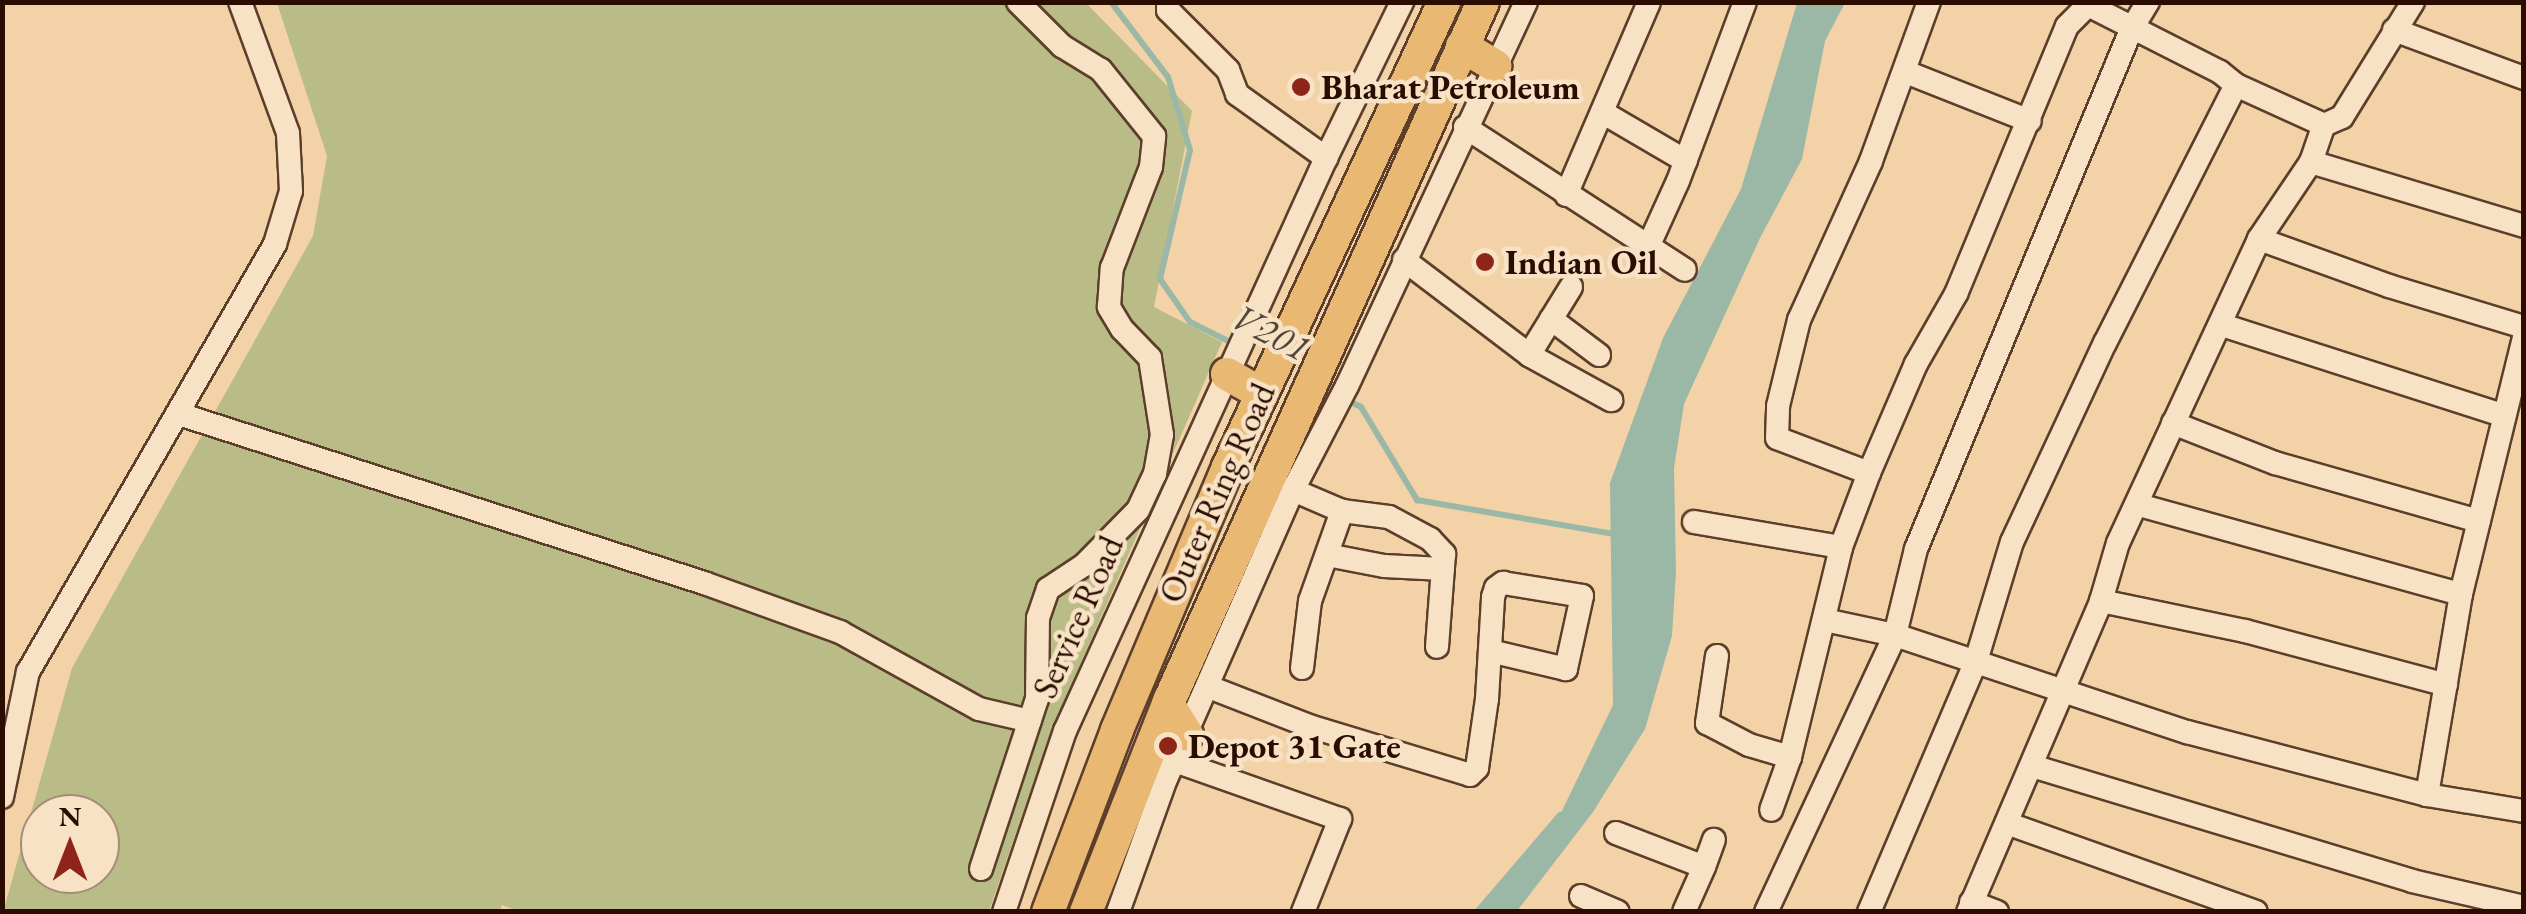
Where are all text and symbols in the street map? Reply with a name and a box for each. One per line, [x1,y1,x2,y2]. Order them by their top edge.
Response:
place label: Bharat Petroleum [1321,66,1580,108]
marker: Bharat Petroleum [1290,76,1312,98]
place label: Indian Oil [1505,241,1658,283]
marker: Indian Oil [1474,251,1496,273]
water label: V201 [1225,293,1317,371]
street label: Outer Ring Road [1150,377,1284,609]
street label: Service Road [1024,529,1132,705]
place label: Depot 31 Gate [1188,725,1401,767]
marker: Depot 31 Gate [1157,735,1179,757]
north arrow [20,794,120,894]
text: N [59,798,81,834]

